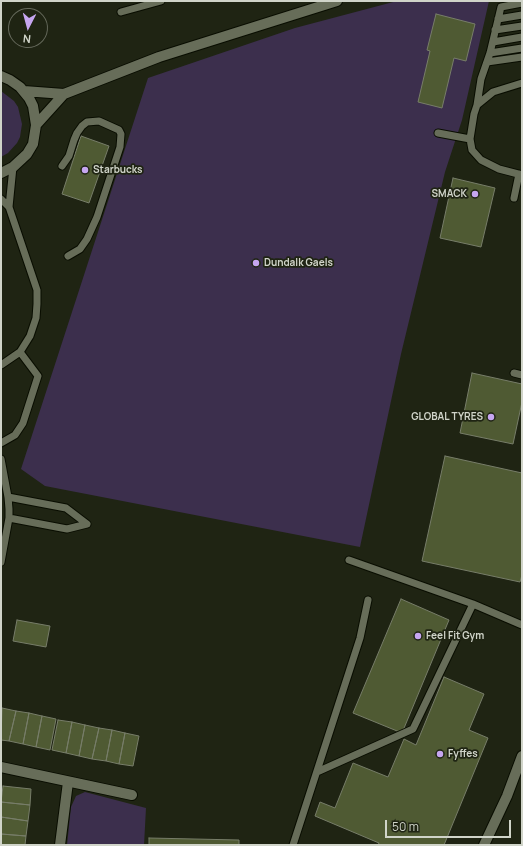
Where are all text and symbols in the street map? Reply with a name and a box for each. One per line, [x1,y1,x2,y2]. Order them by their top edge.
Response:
north arrow [8,8,48,48]
text: N [22,32,32,47]
place label: Starbucks [93,164,143,176]
marker: Starbucks [80,165,90,175]
place label: SMACK [432,188,467,200]
marker: SMACK [470,189,480,199]
place label: Dundalk Gaels [264,257,333,269]
marker: Dundalk Gaels [251,258,261,268]
place label: GLOBAL TYRES [411,411,483,423]
marker: GLOBAL TYRES [486,412,496,422]
place label: Feel Fit Gym [426,630,484,642]
marker: Feel Fit Gym [413,631,423,641]
place label: Fyffes [448,748,478,760]
marker: Fyffes [435,749,445,759]
scale bar [387,812,513,838]
text: 50 m [392,818,419,835]

